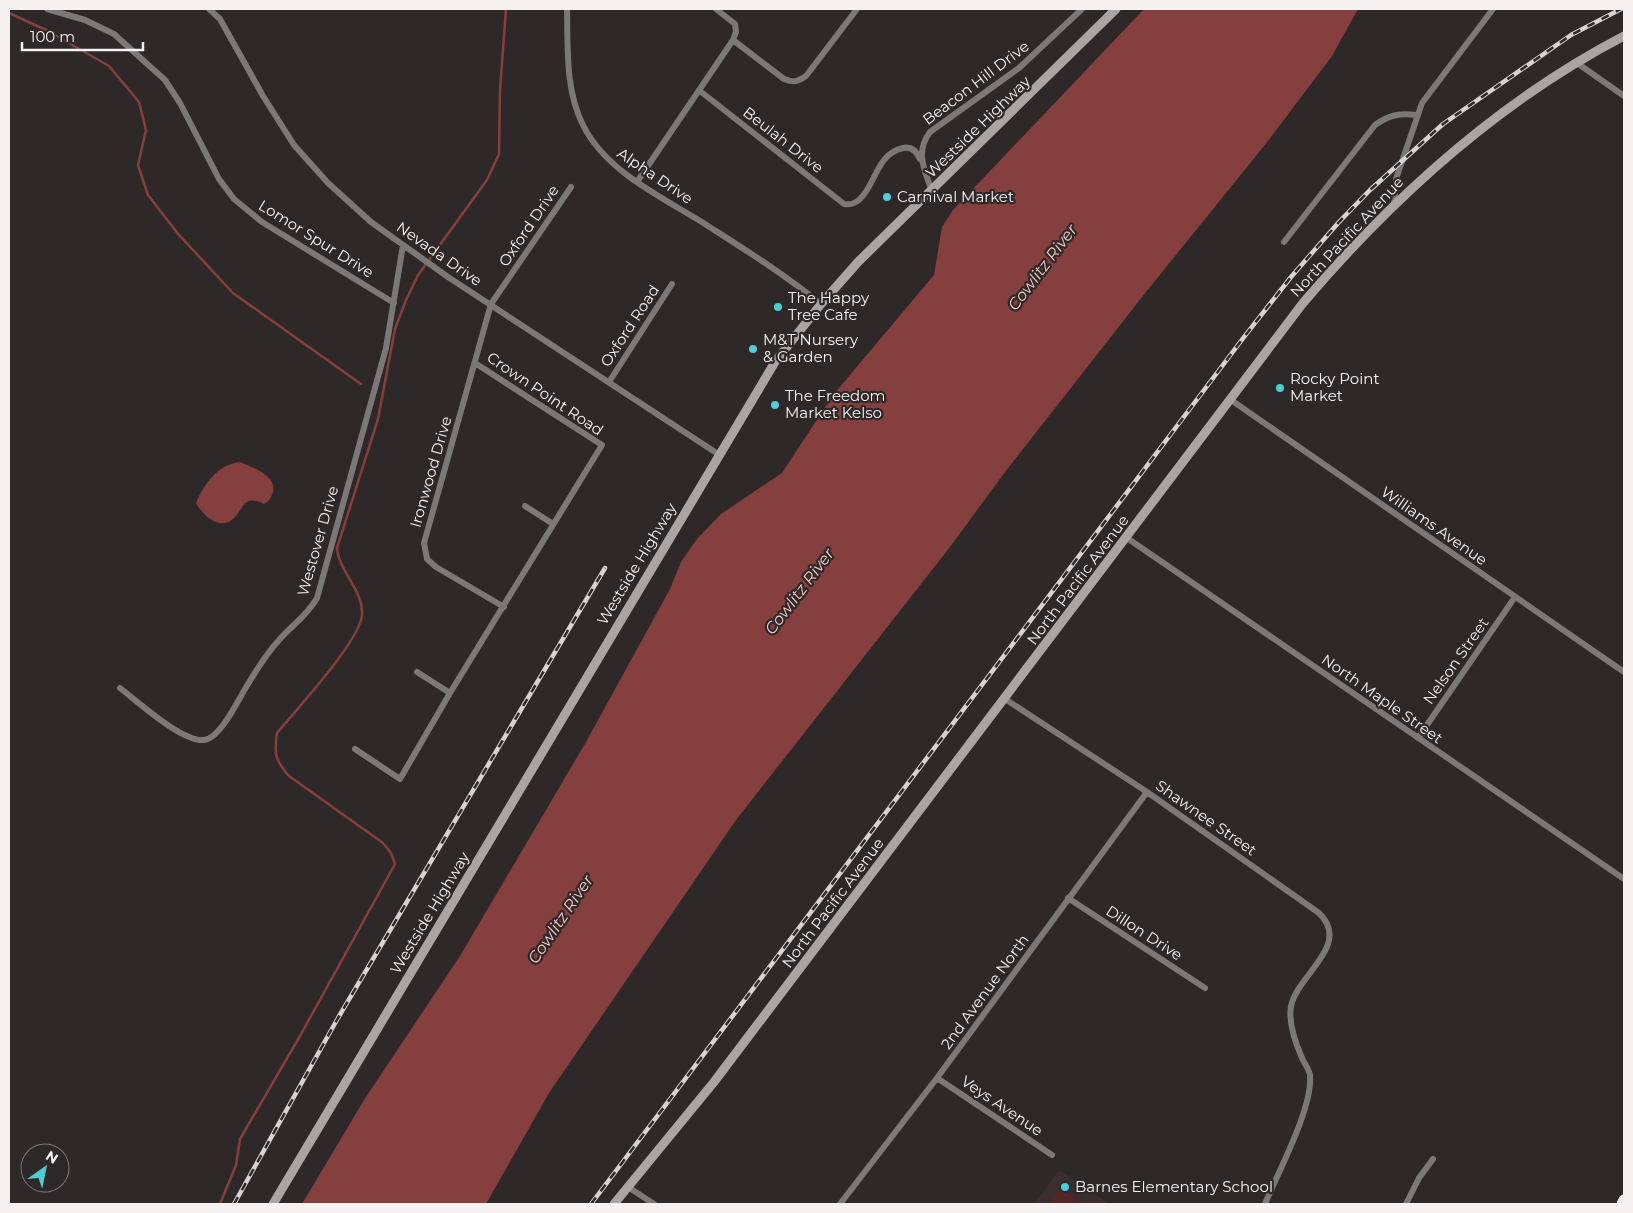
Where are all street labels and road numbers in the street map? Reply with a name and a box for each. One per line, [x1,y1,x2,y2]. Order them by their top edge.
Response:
street label: Beacon Hill Drive [919,36,1033,129]
street label: Westside Highway [921,71,1035,182]
street label: Beulah Drive [739,102,827,177]
street label: Alpha Drive [614,143,697,208]
street label: North Pacific Avenue [1286,172,1407,301]
street label: Oxford Drive [494,181,563,270]
street label: Lomor Spur Drive [255,196,377,282]
street label: Nevada Drive [393,217,486,290]
street label: Oxford Road [596,281,663,370]
street label: Crown Point Road [483,348,607,440]
street label: Ironwood Drive [406,414,455,530]
street label: Williams Avenue [1378,482,1491,569]
street label: Westover Drive [293,484,342,598]
street label: Westside Highway [593,499,681,628]
street label: North Pacific Avenue [1023,511,1133,648]
street label: Nelson Street [1419,614,1492,708]
street label: North Maple Street [1318,650,1447,748]
street label: Shawnee Street [1152,776,1260,859]
street label: North Pacific Avenue [778,834,888,971]
street label: Westside Highway [386,848,474,977]
street label: Dillon Drive [1103,901,1186,964]
street label: 2nd Avenue North [937,931,1033,1053]
street label: Veys Avenue [958,1071,1047,1140]

